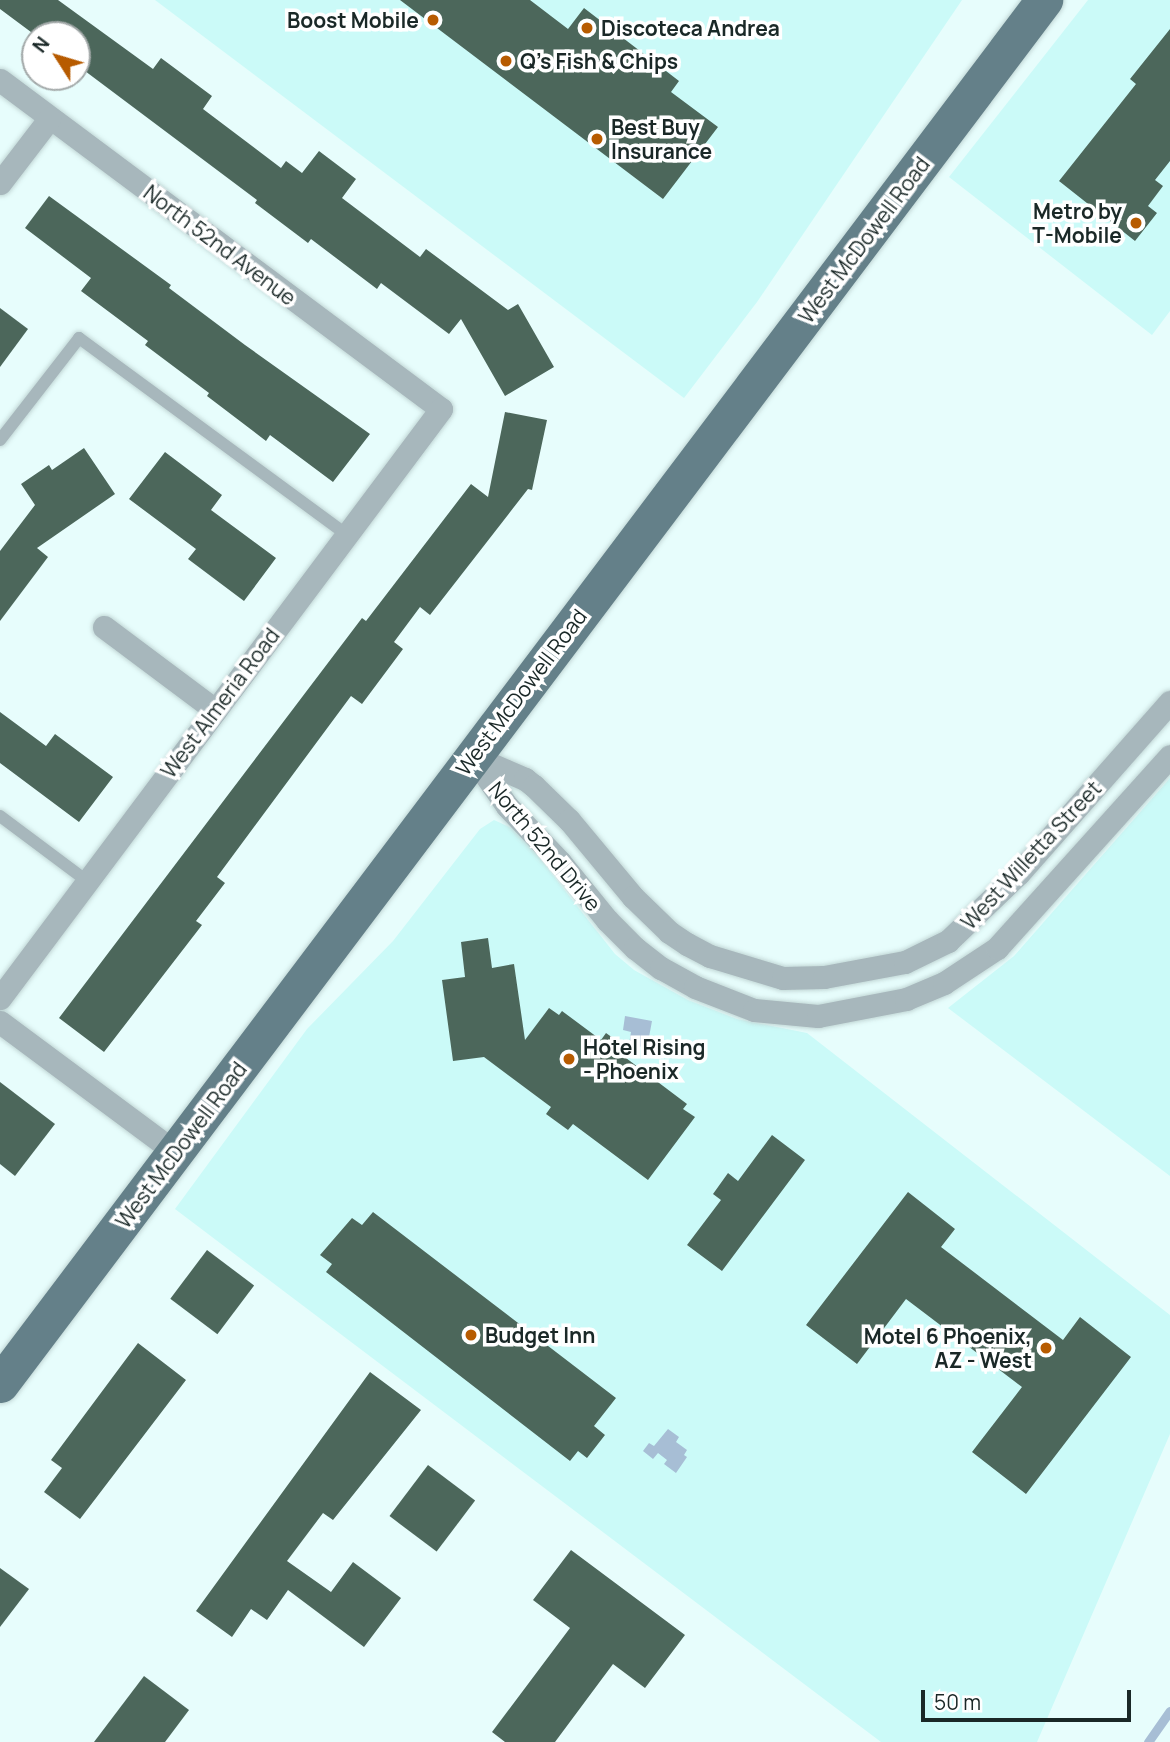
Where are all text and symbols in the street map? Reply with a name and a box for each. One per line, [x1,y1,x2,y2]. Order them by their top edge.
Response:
place label: Boost Mobile [287,7,419,33]
marker: Boost Mobile [425,12,441,28]
place label: Discoteca Andrea [601,15,780,41]
marker: Discoteca Andrea [579,20,595,36]
north arrow [21,21,91,91]
text: N [26,31,55,58]
place label: Q's Fish & Chips [520,48,678,74]
marker: Q's Fish & Chips [498,53,514,69]
place label: Best Buy Insurance [611,114,712,164]
marker: Best Buy Insurance [589,131,605,147]
street label: West McDowell Road [793,152,935,328]
street label: North 52nd Avenue [139,180,301,310]
place label: Metro by T-Mobile [1032,198,1122,248]
marker: Metro by T-Mobile [1128,215,1144,231]
street label: West McDowell Road [450,604,592,780]
street label: West Almeria Road [156,623,284,783]
street label: North 52nd Drive [484,776,606,916]
street label: West Willetta Street [956,776,1106,934]
place label: Hotel Rising - Phoenix [583,1034,705,1084]
marker: Hotel Rising - Phoenix [561,1051,577,1067]
street label: West McDowell Road [110,1057,252,1233]
place label: Budget Inn [485,1322,595,1348]
place label: Motel 6 Phoenix, AZ - West [864,1323,1032,1373]
marker: Budget Inn [463,1327,479,1343]
marker: Motel 6 Phoenix, AZ - West [1038,1340,1054,1356]
scale bar [925,1676,1135,1720]
text: 50 m [934,1688,981,1716]

